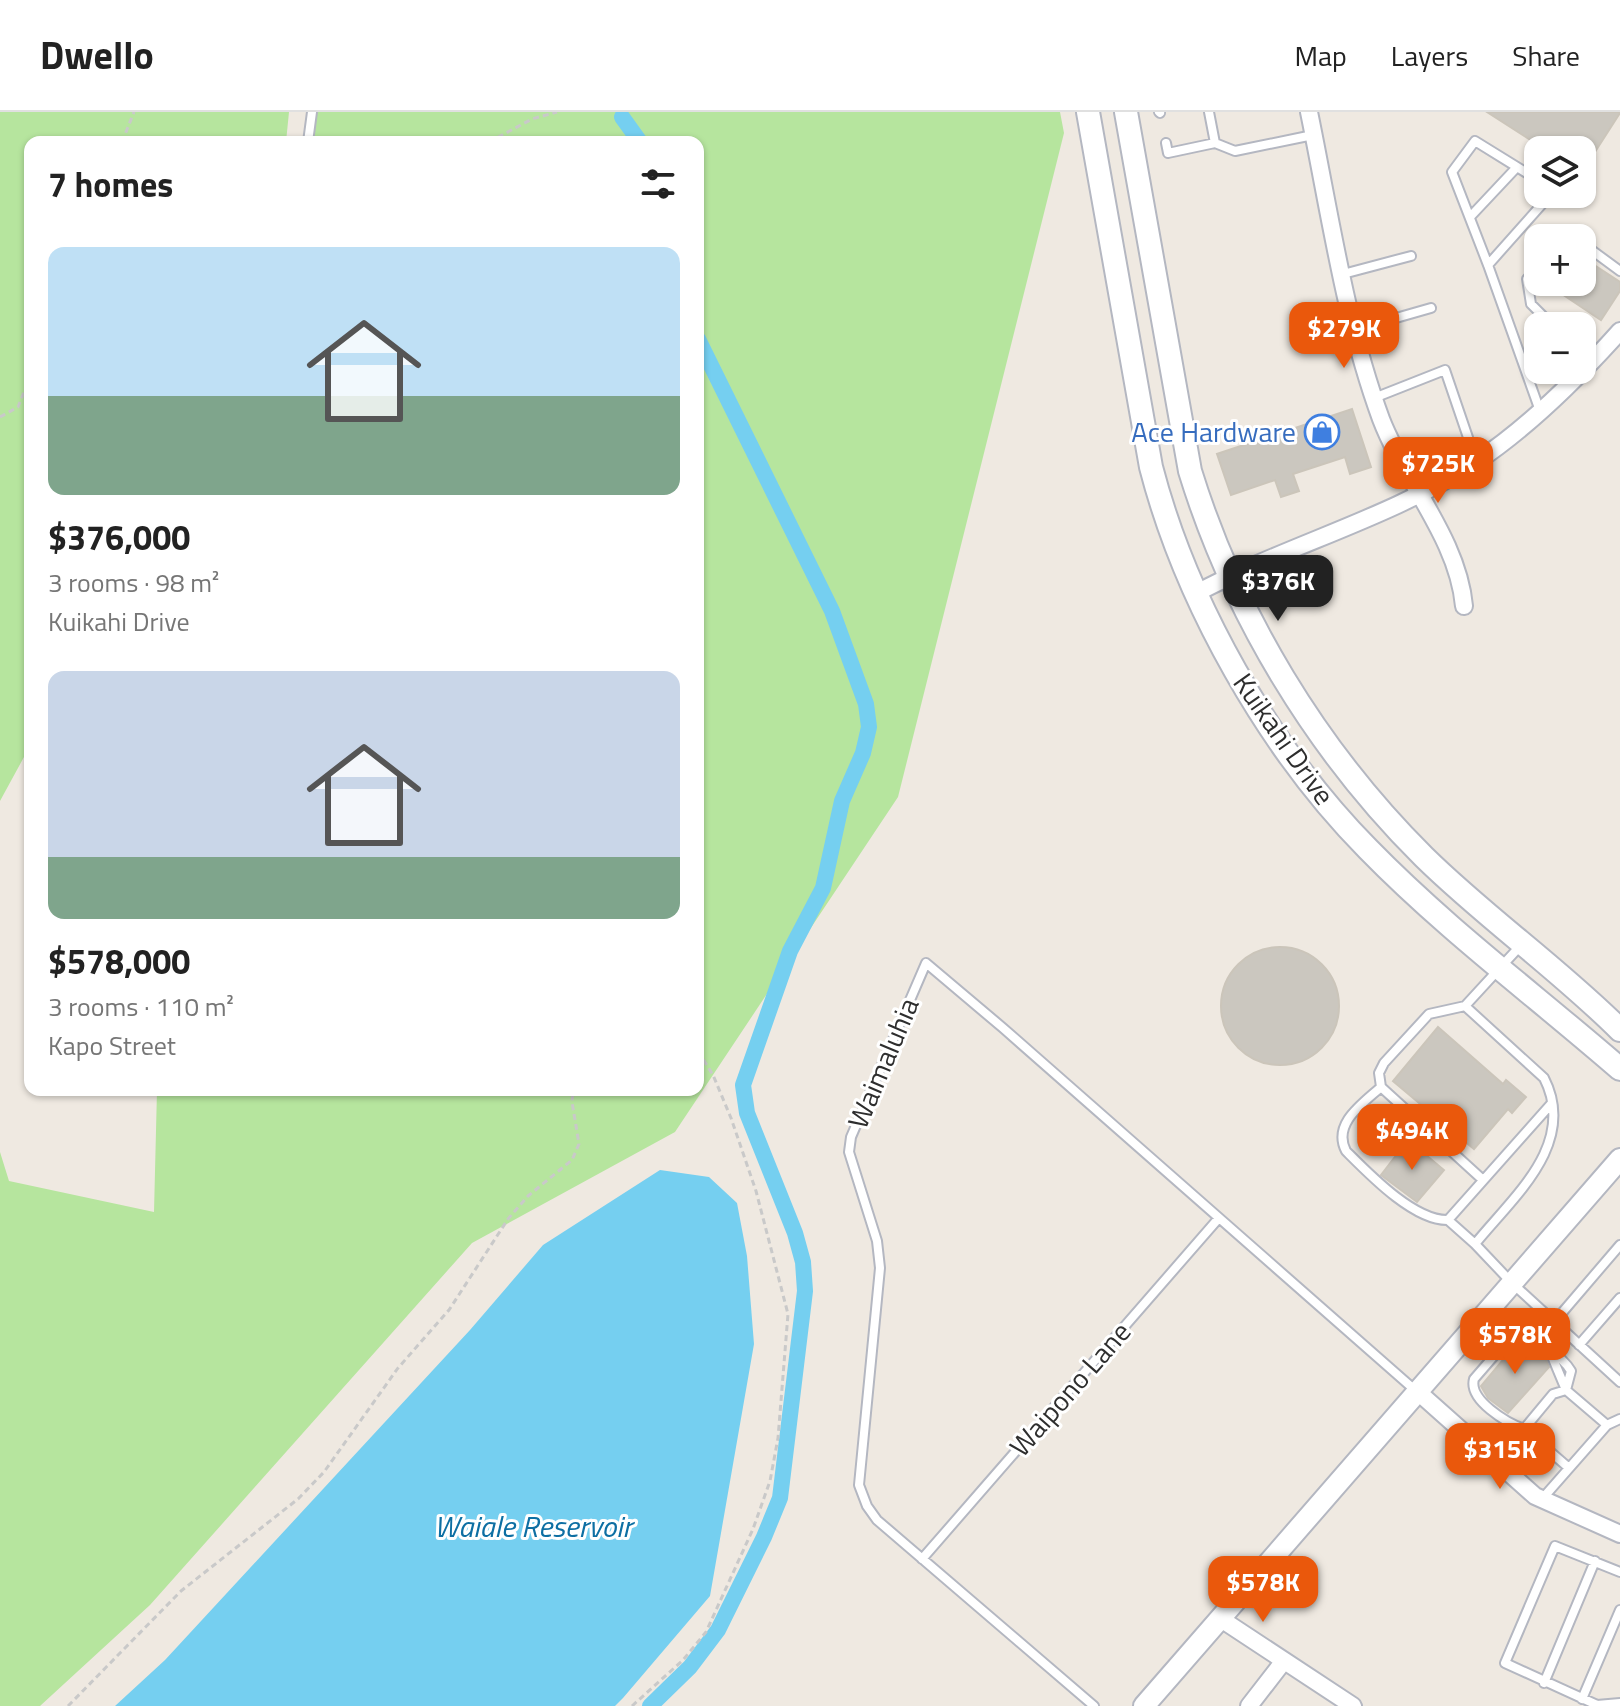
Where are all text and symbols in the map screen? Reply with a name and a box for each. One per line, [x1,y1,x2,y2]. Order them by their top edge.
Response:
text: Dwello [40,26,154,84]
text: Map [1294,34,1347,77]
text: Layers [1391,34,1468,77]
text: Share [1512,34,1580,77]
map controls [1524,136,1596,384]
button: layers [1524,136,1596,208]
text: 7 homes [48,158,173,210]
icon: filters [636,162,680,206]
button: + [1524,224,1596,296]
icon: home [292,299,436,443]
pin: $279K [1288,302,1400,370]
text: $279K [1307,308,1381,347]
button: − [1524,312,1596,384]
place label: Ace Hardware [1131,410,1296,453]
shop icon: Ace Hardware [1303,413,1341,451]
pin: $725K [1382,437,1494,505]
text: $725K [1401,443,1475,482]
text: $376,000 [48,511,190,563]
pin: $376K [1222,555,1334,623]
text: $376K [1241,561,1315,600]
text: 3 rooms · 98 m² [48,563,219,602]
text: Kuikahi Drive [48,602,190,641]
street label: Kuikahi Drive [1223,664,1346,814]
icon: home [292,723,436,867]
text: $578,000 [48,935,190,987]
text: 3 rooms · 110 m² [48,987,234,1026]
street label: Waimaluhia [836,991,929,1135]
text: Kapo Street [48,1026,176,1065]
pin: $494K [1356,1104,1468,1172]
text: $494K [1375,1110,1449,1149]
pin: $578K [1459,1308,1571,1376]
street label: Waipono Lane [999,1312,1141,1466]
text: $578K [1478,1314,1552,1353]
pin: $315K [1444,1423,1556,1491]
text: $315K [1463,1429,1537,1468]
water label: Waiale Reservoir [434,1503,635,1549]
pin: $578K [1207,1556,1319,1624]
text: $578K [1226,1562,1300,1601]

